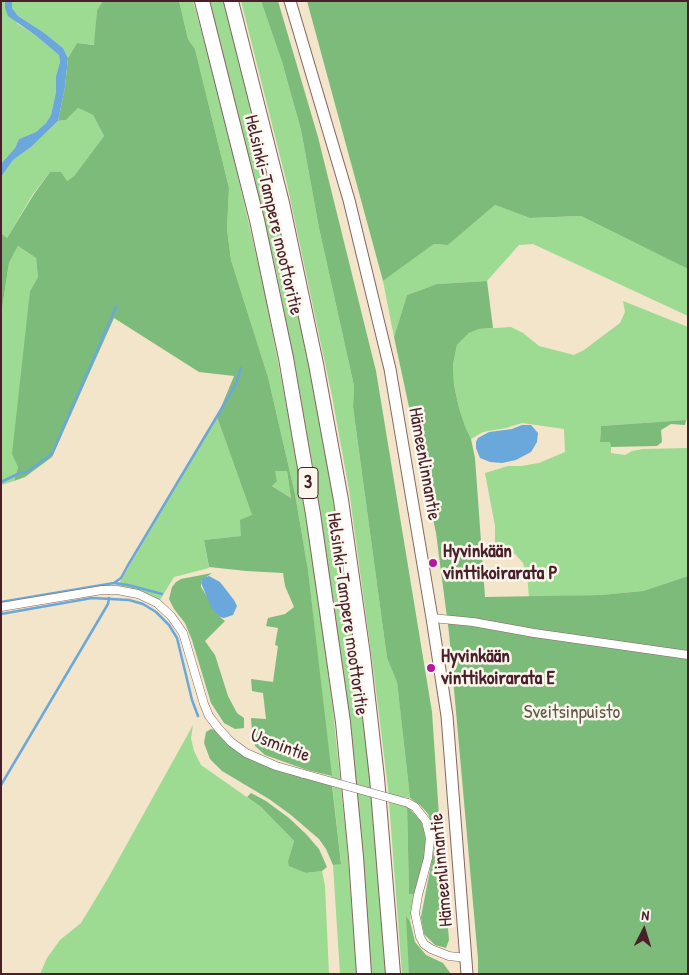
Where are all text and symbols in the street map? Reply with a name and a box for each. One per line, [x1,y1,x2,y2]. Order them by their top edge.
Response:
street label: Helsinki-Tampere moottoritie [239,113,307,317]
street label: Hämeenlinnantie [403,406,445,522]
road number: 3 [298,468,318,498]
street label: Helsinki-Tampere moottoritie [321,511,373,717]
place label: Hyvinkään vinttikoirarata P [443,541,558,585]
marker: Hyvinkään vinttikoirarata P [427,557,439,569]
place label: Hyvinkään vinttikoirarata E [441,646,555,690]
marker: Hyvinkään vinttikoirarata E [425,662,437,674]
park label: Sveitsinpuisto [524,702,620,724]
street label: Usmintie [247,724,313,768]
street label: Hämeenlinnantie [426,812,458,928]
north arrow [619,905,669,955]
text: N [641,905,650,924]

